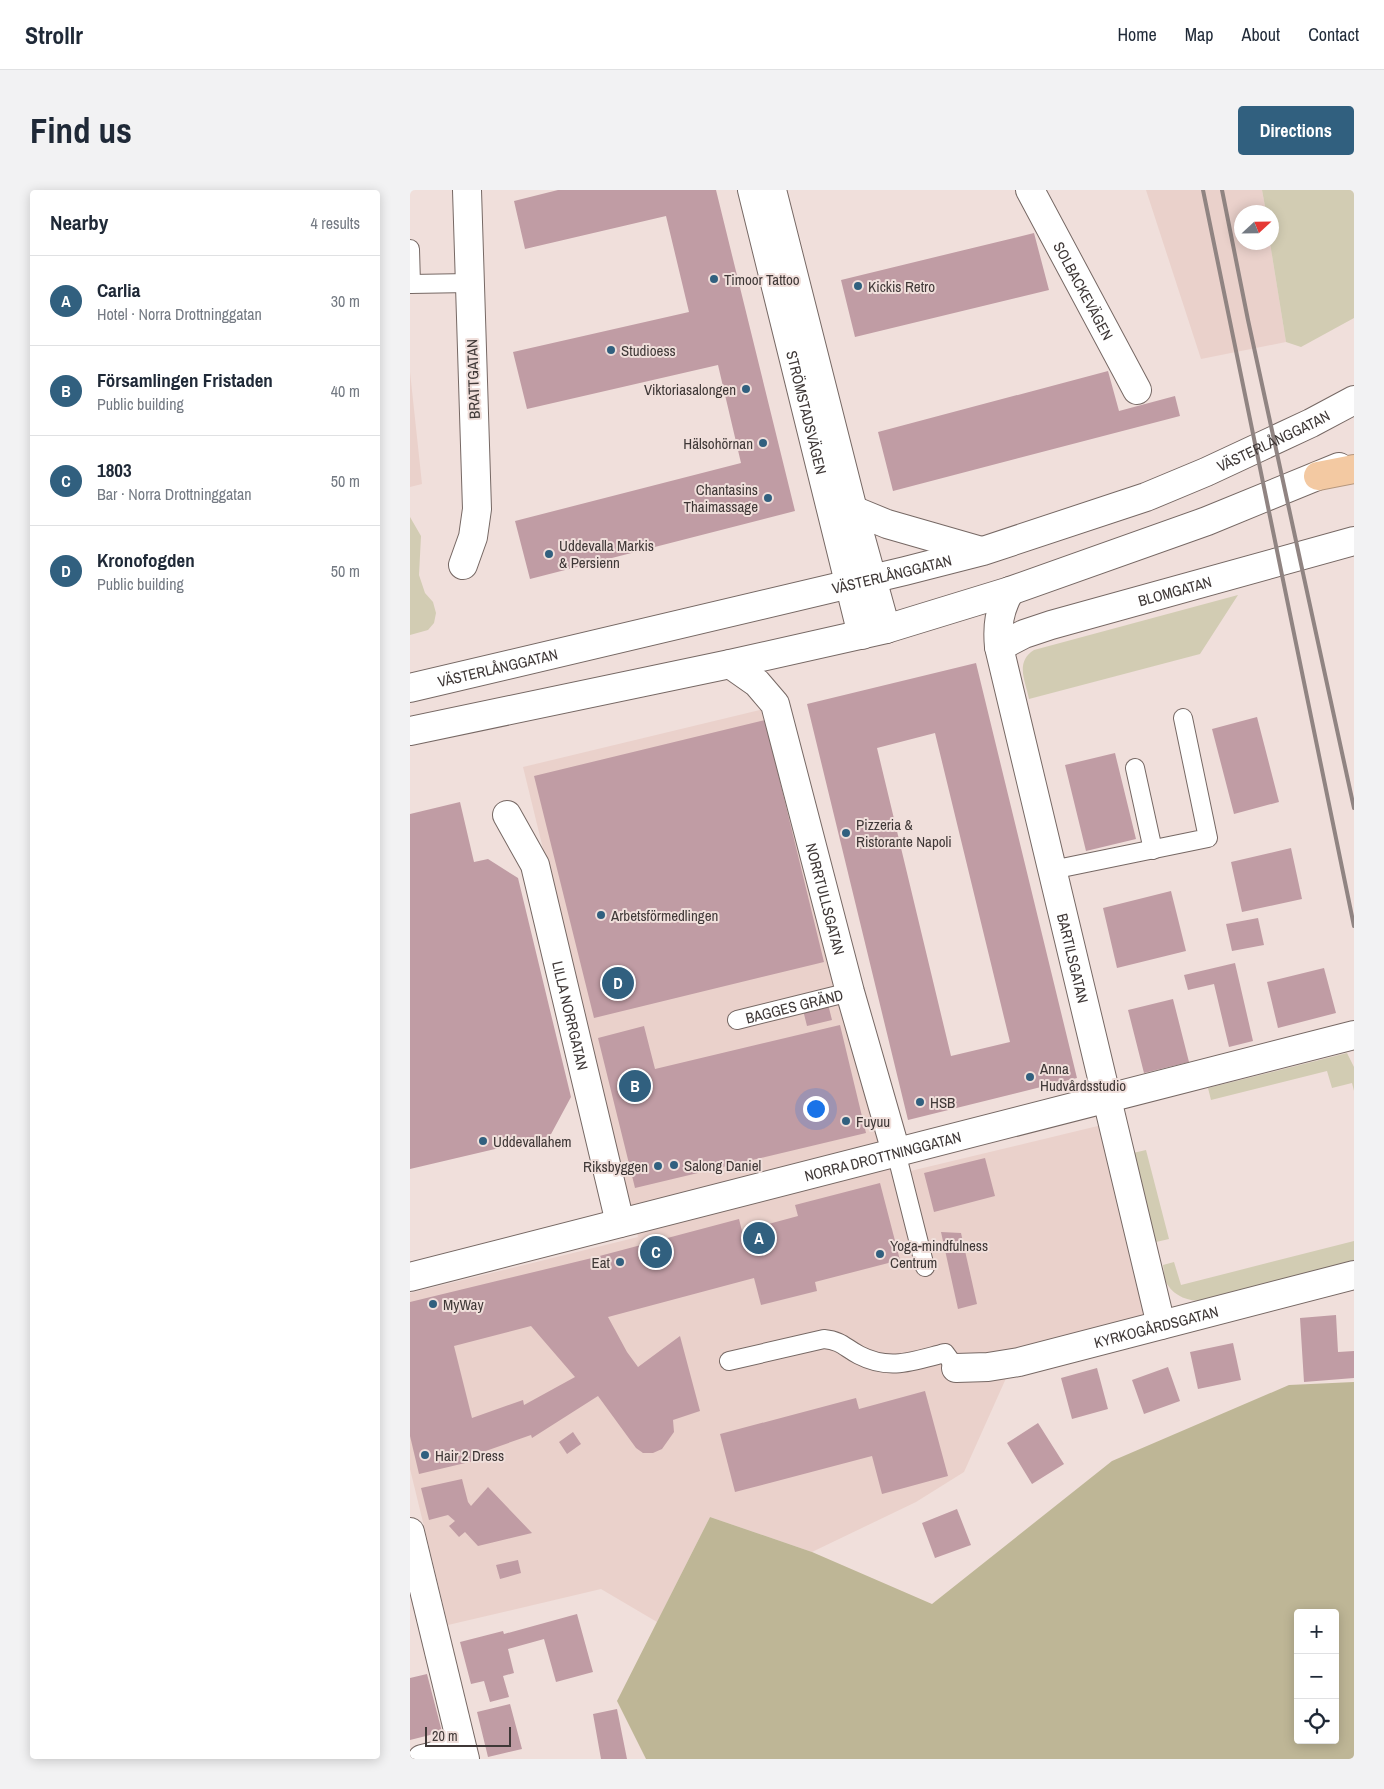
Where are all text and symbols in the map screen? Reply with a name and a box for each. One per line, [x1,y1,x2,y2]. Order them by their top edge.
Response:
text: Strollr [25,19,83,51]
text: Home [1117,22,1157,47]
text: Map [1185,22,1214,47]
text: About [1242,22,1280,47]
text: Contact [1308,22,1359,47]
button: Directions [1238,106,1354,155]
text: Find us [30,107,132,154]
north arrow [1234,205,1279,250]
text: Nearby [50,208,108,237]
text: 4 results [310,212,360,234]
street label: SOLBACKEVÄGEN [1049,238,1119,343]
place label: Timoor Tattoo [724,269,800,290]
marker: Timoor Tattoo [708,273,720,285]
place label: Kickis Retro [868,276,935,297]
text: Carlia [97,277,140,303]
marker: Kickis Retro [852,280,864,292]
text: A [61,290,71,312]
text: 30 m [331,290,360,312]
text: Hotel · Norra Drottninggatan [97,303,262,325]
street label: BRATTGATAN [461,339,485,419]
place label: Studioess [621,340,676,361]
marker: Studioess [605,344,617,356]
street label: STRÖMSTADSVÄGEN [782,348,832,476]
text: Församlingen Fristaden [97,367,273,393]
place label: Viktoriasalongen [644,379,736,400]
text: B [61,380,71,402]
text: 40 m [331,380,360,402]
marker: Viktoriasalongen [740,383,752,395]
text: Public building [97,393,184,415]
street label: VÄSTERLÅNGGATAN [1213,405,1333,476]
place label: Hälsohörnan [683,433,753,454]
marker: Hälsohörnan [757,437,769,449]
text: 1803 [97,457,132,483]
text: C [61,470,71,492]
text: 50 m [331,470,360,492]
place label: Chantasins Thaimassage [683,479,758,517]
text: Bar · Norra Drottninggatan [97,483,252,505]
marker: Chantasins Thaimassage [762,492,774,504]
place label: Uddevalla Markis & Persienn [559,535,654,573]
text: Kronofogden [97,547,195,573]
marker: Uddevalla Markis & Persienn [543,548,555,560]
street label: VÄSTERLÅNGGATAN [830,549,954,598]
text: D [61,560,71,582]
text: 50 m [331,560,360,582]
street label: BLOMGATAN [1136,571,1214,611]
text: Public building [97,573,184,595]
street label: VÄSTERLÅNGGATAN [436,643,560,692]
place label: Pizzeria & Ristorante Napoli [856,814,952,852]
marker: Pizzeria & Ristorante Napoli [840,827,852,839]
street label: NORRTULLSGATAN [801,841,850,957]
place label: Arbetsförmedlingen [610,905,718,926]
marker: Arbetsförmedlingen [595,909,607,921]
street label: BARTILSGATAN [1052,911,1094,1005]
street label: LILLA NORRGATAN [548,959,594,1072]
pin: D [602,964,634,1002]
street label: BAGGES GRÄND [743,984,845,1028]
place label: Anna Hudvårdsstudio [1039,1058,1126,1096]
pin: B [619,1067,651,1105]
marker: Anna Hudvårdsstudio [1024,1071,1036,1083]
place label: HSB [930,1092,955,1113]
your location [803,1096,829,1122]
marker: HSB [914,1096,926,1108]
place label: Fuyuu [856,1111,890,1132]
marker: Fuyuu [840,1115,852,1127]
street label: NORRA DROTTNINGGATAN [802,1126,963,1186]
place label: Uddevallahem [493,1131,572,1152]
marker: Uddevallahem [477,1135,489,1147]
place label: Salong Daniel [684,1155,761,1176]
place label: Riksbyggen [583,1156,648,1177]
marker: Salong Daniel [668,1159,680,1171]
marker: Riksbyggen [652,1160,664,1172]
pin: A [743,1219,775,1257]
pin: C [640,1233,672,1271]
place label: Yoga-mindfulness Centrum [890,1235,988,1273]
marker: Yoga-mindfulness Centrum [874,1248,886,1260]
place label: Eat [592,1252,611,1273]
marker: Eat [614,1256,626,1268]
place label: MyWay [443,1294,484,1315]
marker: MyWay [427,1298,439,1310]
street label: KYRKOGÅRDSGATAN [1092,1300,1220,1353]
place label: Hair 2 Dress [435,1445,504,1466]
marker: Hair 2 Dress [419,1449,431,1461]
map controls [1294,1609,1339,1744]
button: + [1294,1609,1339,1654]
button: − [1294,1654,1339,1699]
button: locate [1294,1699,1339,1744]
scale bar [425,1724,511,1747]
text: 20 m [432,1727,458,1745]

